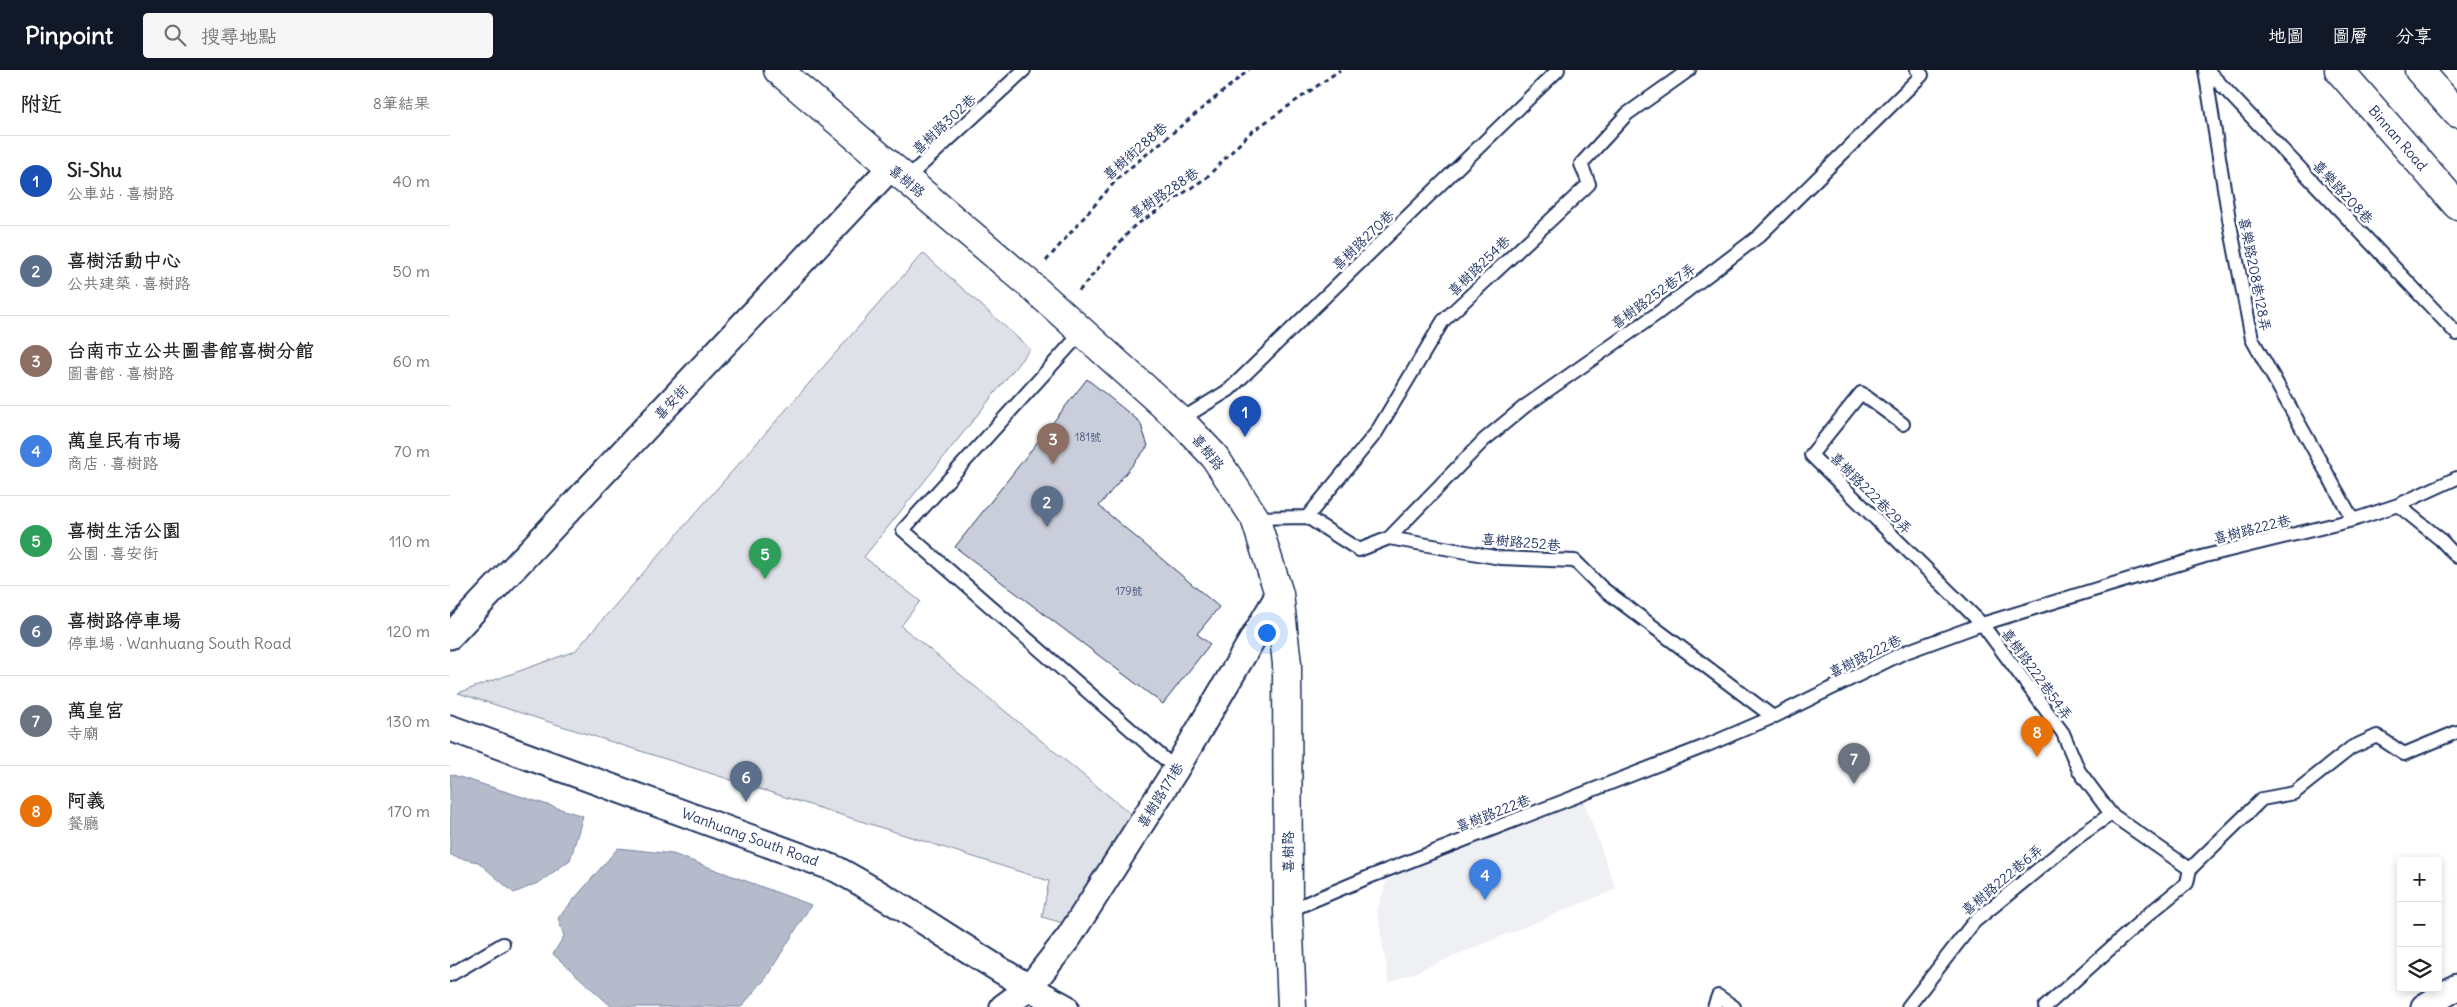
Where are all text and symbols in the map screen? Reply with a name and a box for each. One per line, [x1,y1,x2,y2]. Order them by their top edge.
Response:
search box [143,13,493,58]
text: Pinpoint [25,20,113,50]
icon: search [161,21,189,49]
text: 搜尋地點 [201,24,277,48]
text: 地圖 [2268,24,2304,47]
text: 圖層 [2332,24,2368,47]
text: 分享 [2396,24,2432,47]
street label: 喜樹路302巷 [908,89,980,158]
text: 附近 [20,90,62,117]
text: 8筆結果 [373,93,430,113]
street label: Binnan Road [2365,102,2431,174]
street label: 喜樹街288巷 [1099,117,1172,184]
street label: 喜樂路208巷 [2309,156,2378,228]
text: Si-Shu [67,158,122,182]
street label: 喜樹路 [885,161,929,201]
street label: 喜樹路288巷 [1126,163,1203,223]
text: 1 [33,171,39,191]
text: 40 m [392,171,430,191]
text: 公車站 · 喜樹路 [67,183,174,203]
street label: 喜樹路270巷 [1328,205,1399,274]
street label: 喜樂路208巷128弄 [2235,215,2275,333]
street label: 喜樹路254巷 [1444,231,1515,300]
text: 喜樹活動中心 [67,248,181,272]
street label: 喜樹路252巷7弄 [1607,259,1699,333]
text: 2 [32,261,40,281]
text: 50 m [392,261,430,281]
text: 公共建築 · 喜樹路 [67,273,190,293]
text: 台南市立公共圖書館喜樹分館 [67,338,314,362]
text: 3 [31,351,41,371]
text: 60 m [392,351,430,371]
text: 圖書館 · 喜樹路 [67,363,174,383]
street label: 喜安街 [650,381,692,423]
pin: 1 [1229,396,1261,437]
pin: 3 [1037,423,1069,464]
text: 萬皇民有市場 [67,428,181,452]
house number: 181號 [1075,430,1101,444]
street label: 喜樹路 [1188,430,1228,474]
text: 4 [31,441,41,461]
text: 70 m [394,441,430,461]
street label: 喜樹路222巷29弄 [1826,448,1916,538]
text: 商店 · 喜樹路 [67,453,158,473]
pin: 2 [1031,486,1063,527]
street label: 喜樹路222巷 [2211,510,2293,547]
text: 喜樹生活公園 [67,518,181,542]
street label: 喜樹路252巷 [1481,530,1562,555]
text: 5 [31,531,41,551]
text: 110 m [389,531,430,551]
pin: 5 [749,538,781,579]
text: 公園 · 喜安街 [67,543,158,563]
house number: 179號 [1115,584,1143,598]
text: 喜樹路停車場 [67,608,181,632]
your location [1254,620,1280,646]
text: 6 [31,621,41,641]
text: 120 m [387,621,430,641]
street label: 喜樹路222巷54弄 [1998,625,2076,723]
street label: 喜樹路222巷 [1826,630,1905,681]
text: 停車場 · Wanhuang South Road [67,633,291,653]
text: 萬皇宮 [67,698,124,722]
text: 7 [32,711,40,731]
text: 130 m [386,711,430,731]
pin: 8 [2021,716,2053,757]
text: 寺廟 [67,723,99,743]
pin: 7 [1838,743,1870,784]
street label: 喜樹路171巷 [1133,758,1188,831]
pin: 6 [730,761,762,802]
text: 阿義 [67,788,105,812]
street label: 喜樹路222巷 [1453,790,1534,836]
text: 8 [31,801,41,821]
text: 170 m [387,801,430,821]
street label: Wanhuang South Road [679,804,821,870]
text: 餐廳 [67,813,99,833]
street label: 喜樹路 [1279,831,1297,873]
street label: 喜樹路222巷6弄 [1957,841,2047,919]
map controls [2397,857,2442,992]
button: + [2397,857,2442,902]
pin: 4 [1469,859,1501,900]
button: − [2397,902,2442,947]
button: layers [2397,947,2442,992]

